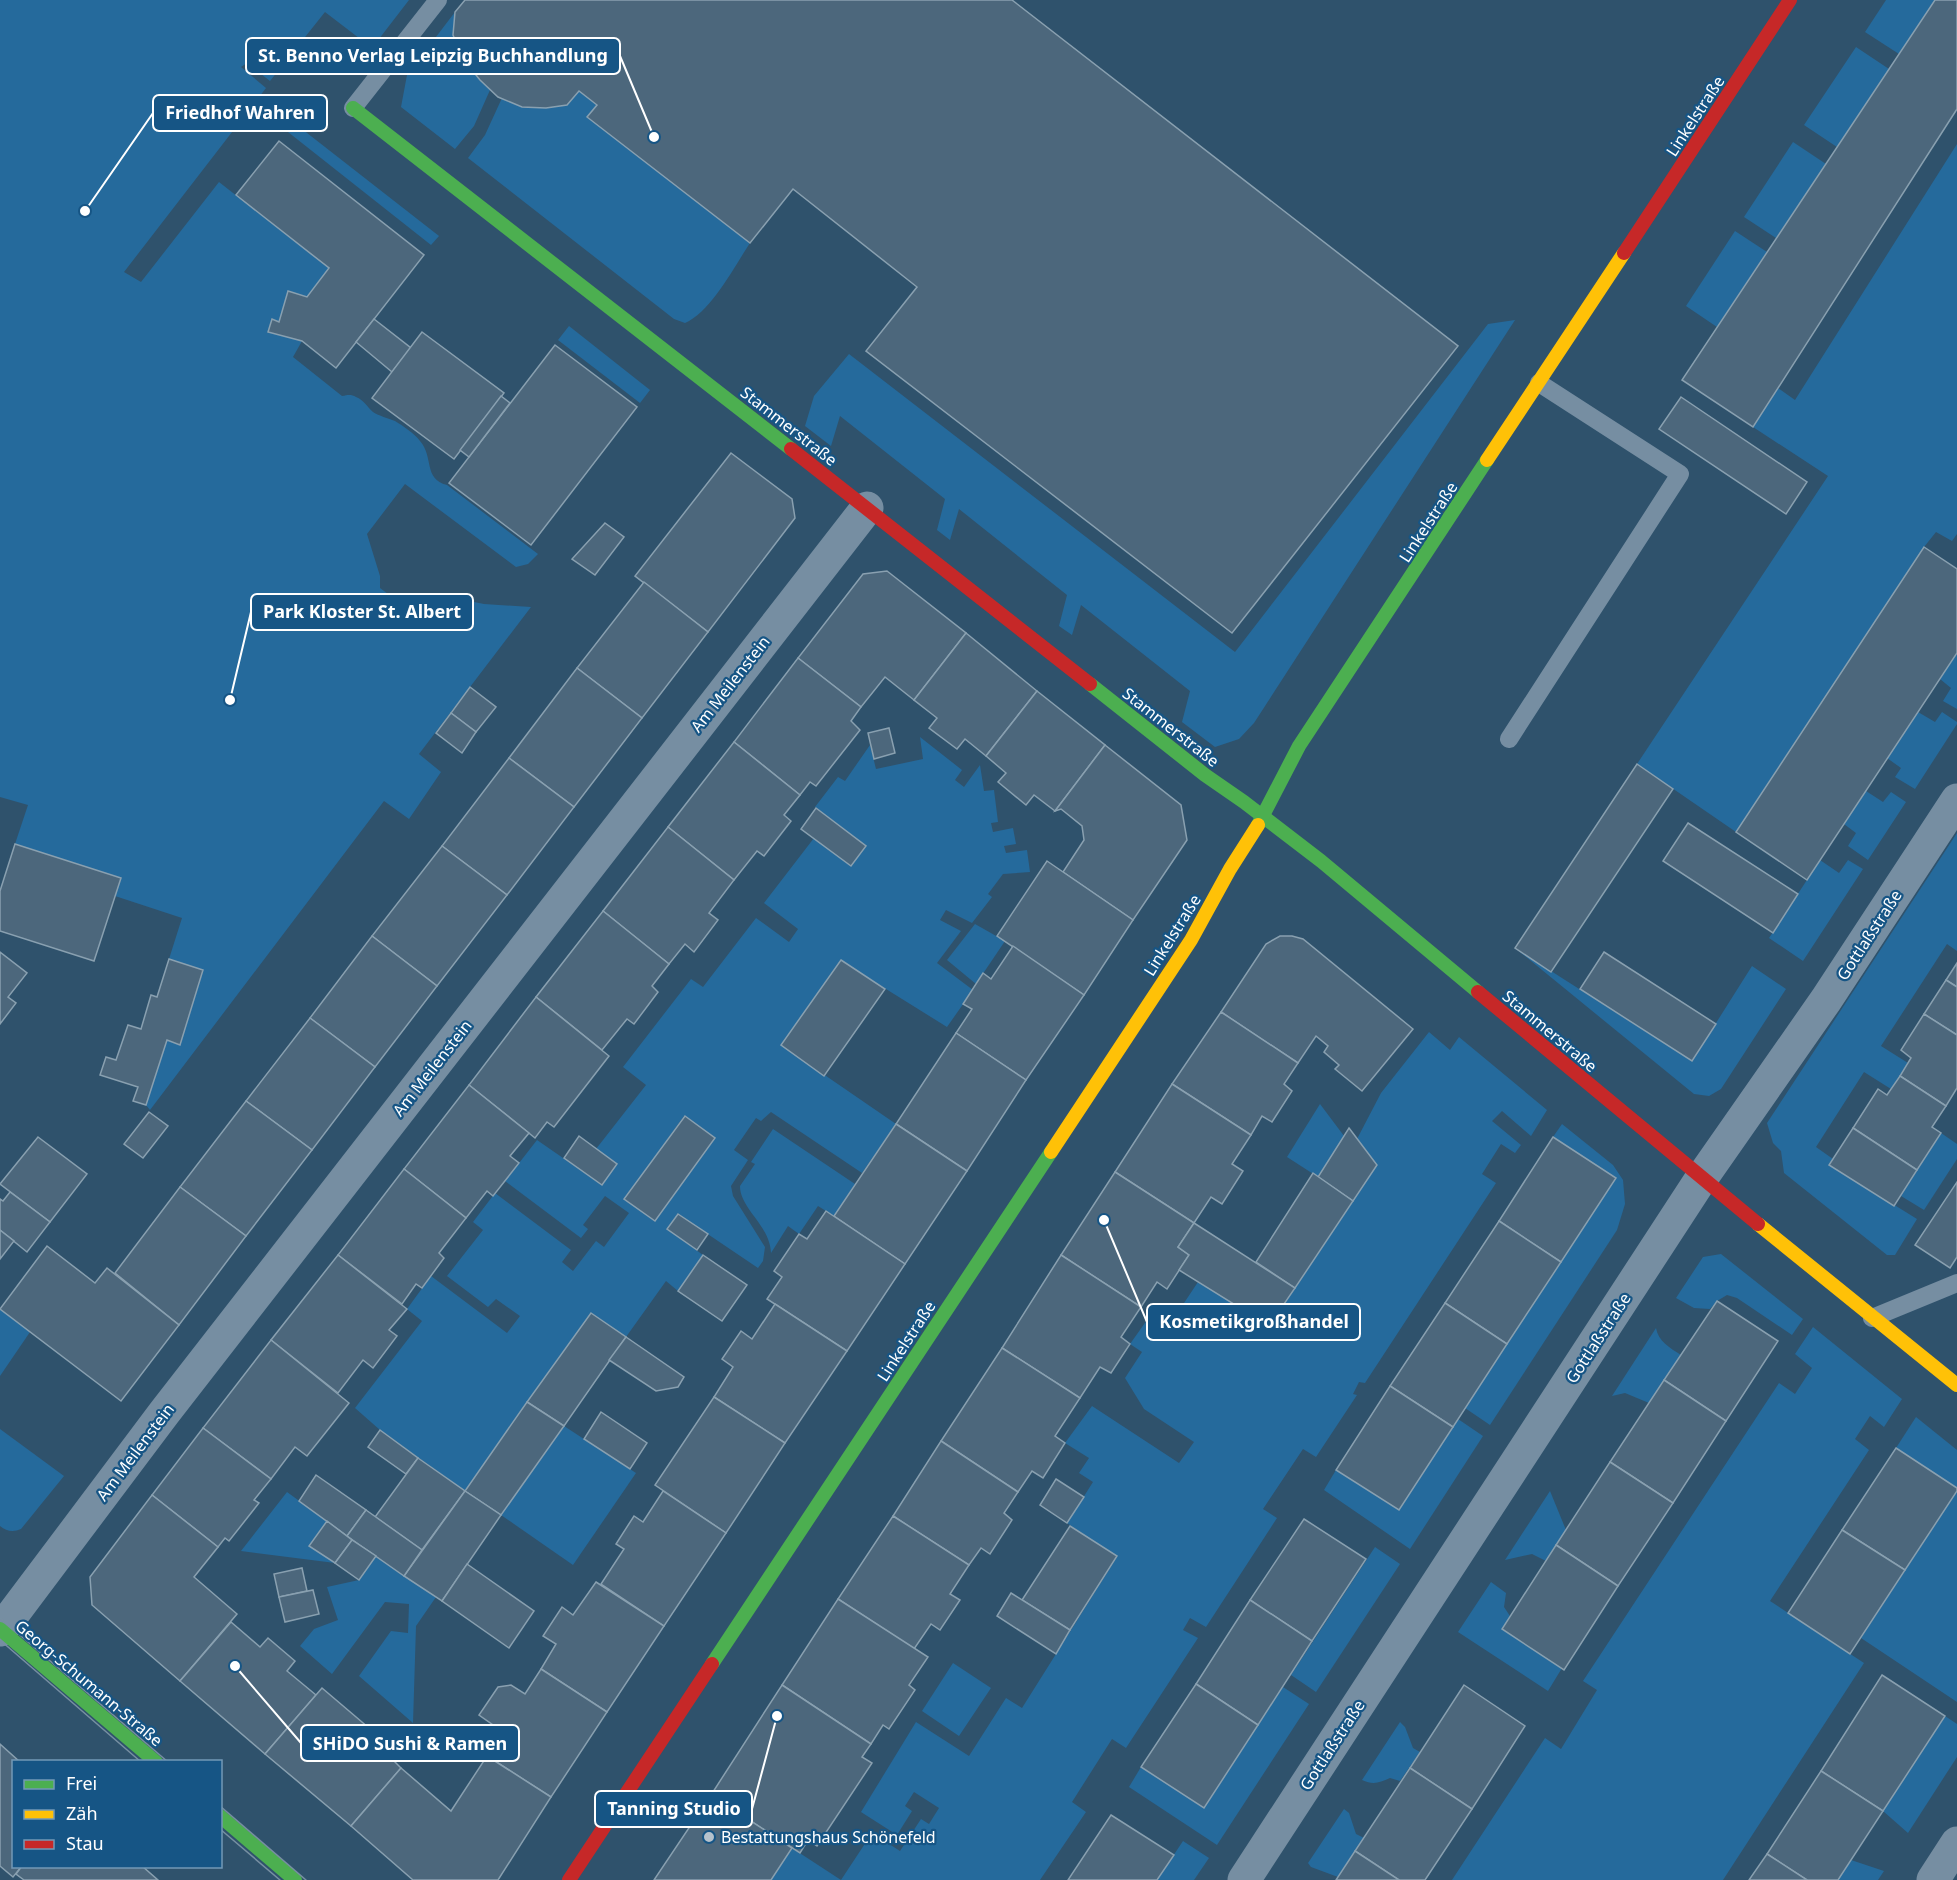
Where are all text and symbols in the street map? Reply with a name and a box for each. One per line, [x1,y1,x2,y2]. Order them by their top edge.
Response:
callout: St. Benno Verlag Leipzig Buchhandlung [246,38,620,74]
text: St. Benno Verlag Leipzig Buchhandlung [258,43,608,67]
street label: Linkelstraße [1661,71,1729,161]
callout: Friedhof Wahren [153,95,327,131]
text: Friedhof Wahren [165,100,315,124]
street label: Stammerstraße [736,381,842,471]
street label: Linkelstraße [1394,477,1462,567]
callout: Park Kloster St. Albert [251,594,473,630]
text: Park Kloster St. Albert [263,599,461,623]
street label: Am Meilenstein [685,631,775,737]
street label: Stammerstraße [1118,682,1224,772]
street label: Gottlaßstraße [1831,885,1907,985]
street label: Linkelstraße [1138,890,1206,980]
street label: Stammerstraße [1498,985,1602,1077]
street label: Am Meilenstein [387,1015,477,1121]
street label: Gottlaßstraße [1560,1288,1636,1388]
street label: Linkelstraße [872,1296,940,1386]
callout: Kosmetikgroßhandel [1147,1304,1360,1340]
text: Kosmetikgroßhandel [1159,1309,1349,1333]
street label: Am Meilenstein [91,1399,179,1505]
street label: Georg-Schumann-Straße [11,1615,167,1751]
street label: Gottlaßstraße [1294,1695,1370,1795]
callout: SHiDO Sushi & Ramen [301,1725,519,1761]
text: SHiDO Sushi & Ramen [313,1731,507,1755]
legend [12,1760,222,1868]
text: Frei [66,1771,97,1795]
callout: Tanning Studio [595,1791,752,1827]
text: Tanning Studio [607,1796,741,1820]
text: Zäh [66,1801,98,1825]
place label: Bestattungshaus Schönefeld [721,1826,936,1848]
marker: Bestattungshaus Schönefeld [702,1830,716,1844]
text: Stau [66,1831,104,1855]

